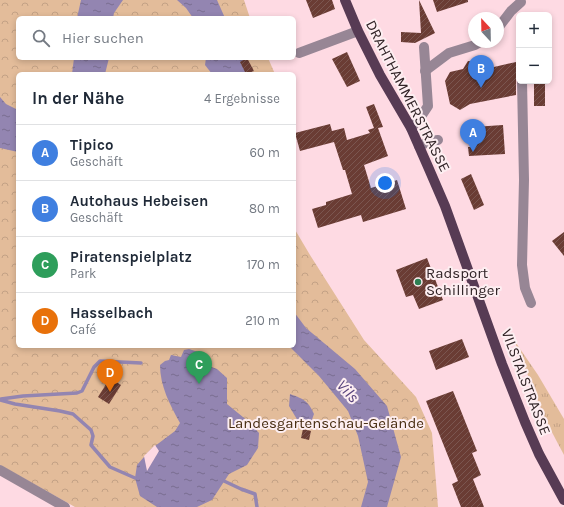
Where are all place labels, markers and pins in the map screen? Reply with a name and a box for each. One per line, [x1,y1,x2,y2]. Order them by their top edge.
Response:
pin: B [468,55,494,88]
pin: A [460,119,486,152]
place label: Radsport Schillinger [426,264,500,299]
marker: Radsport Schillinger [413,277,423,287]
pin: C [186,351,212,384]
pin: D [97,359,123,392]

